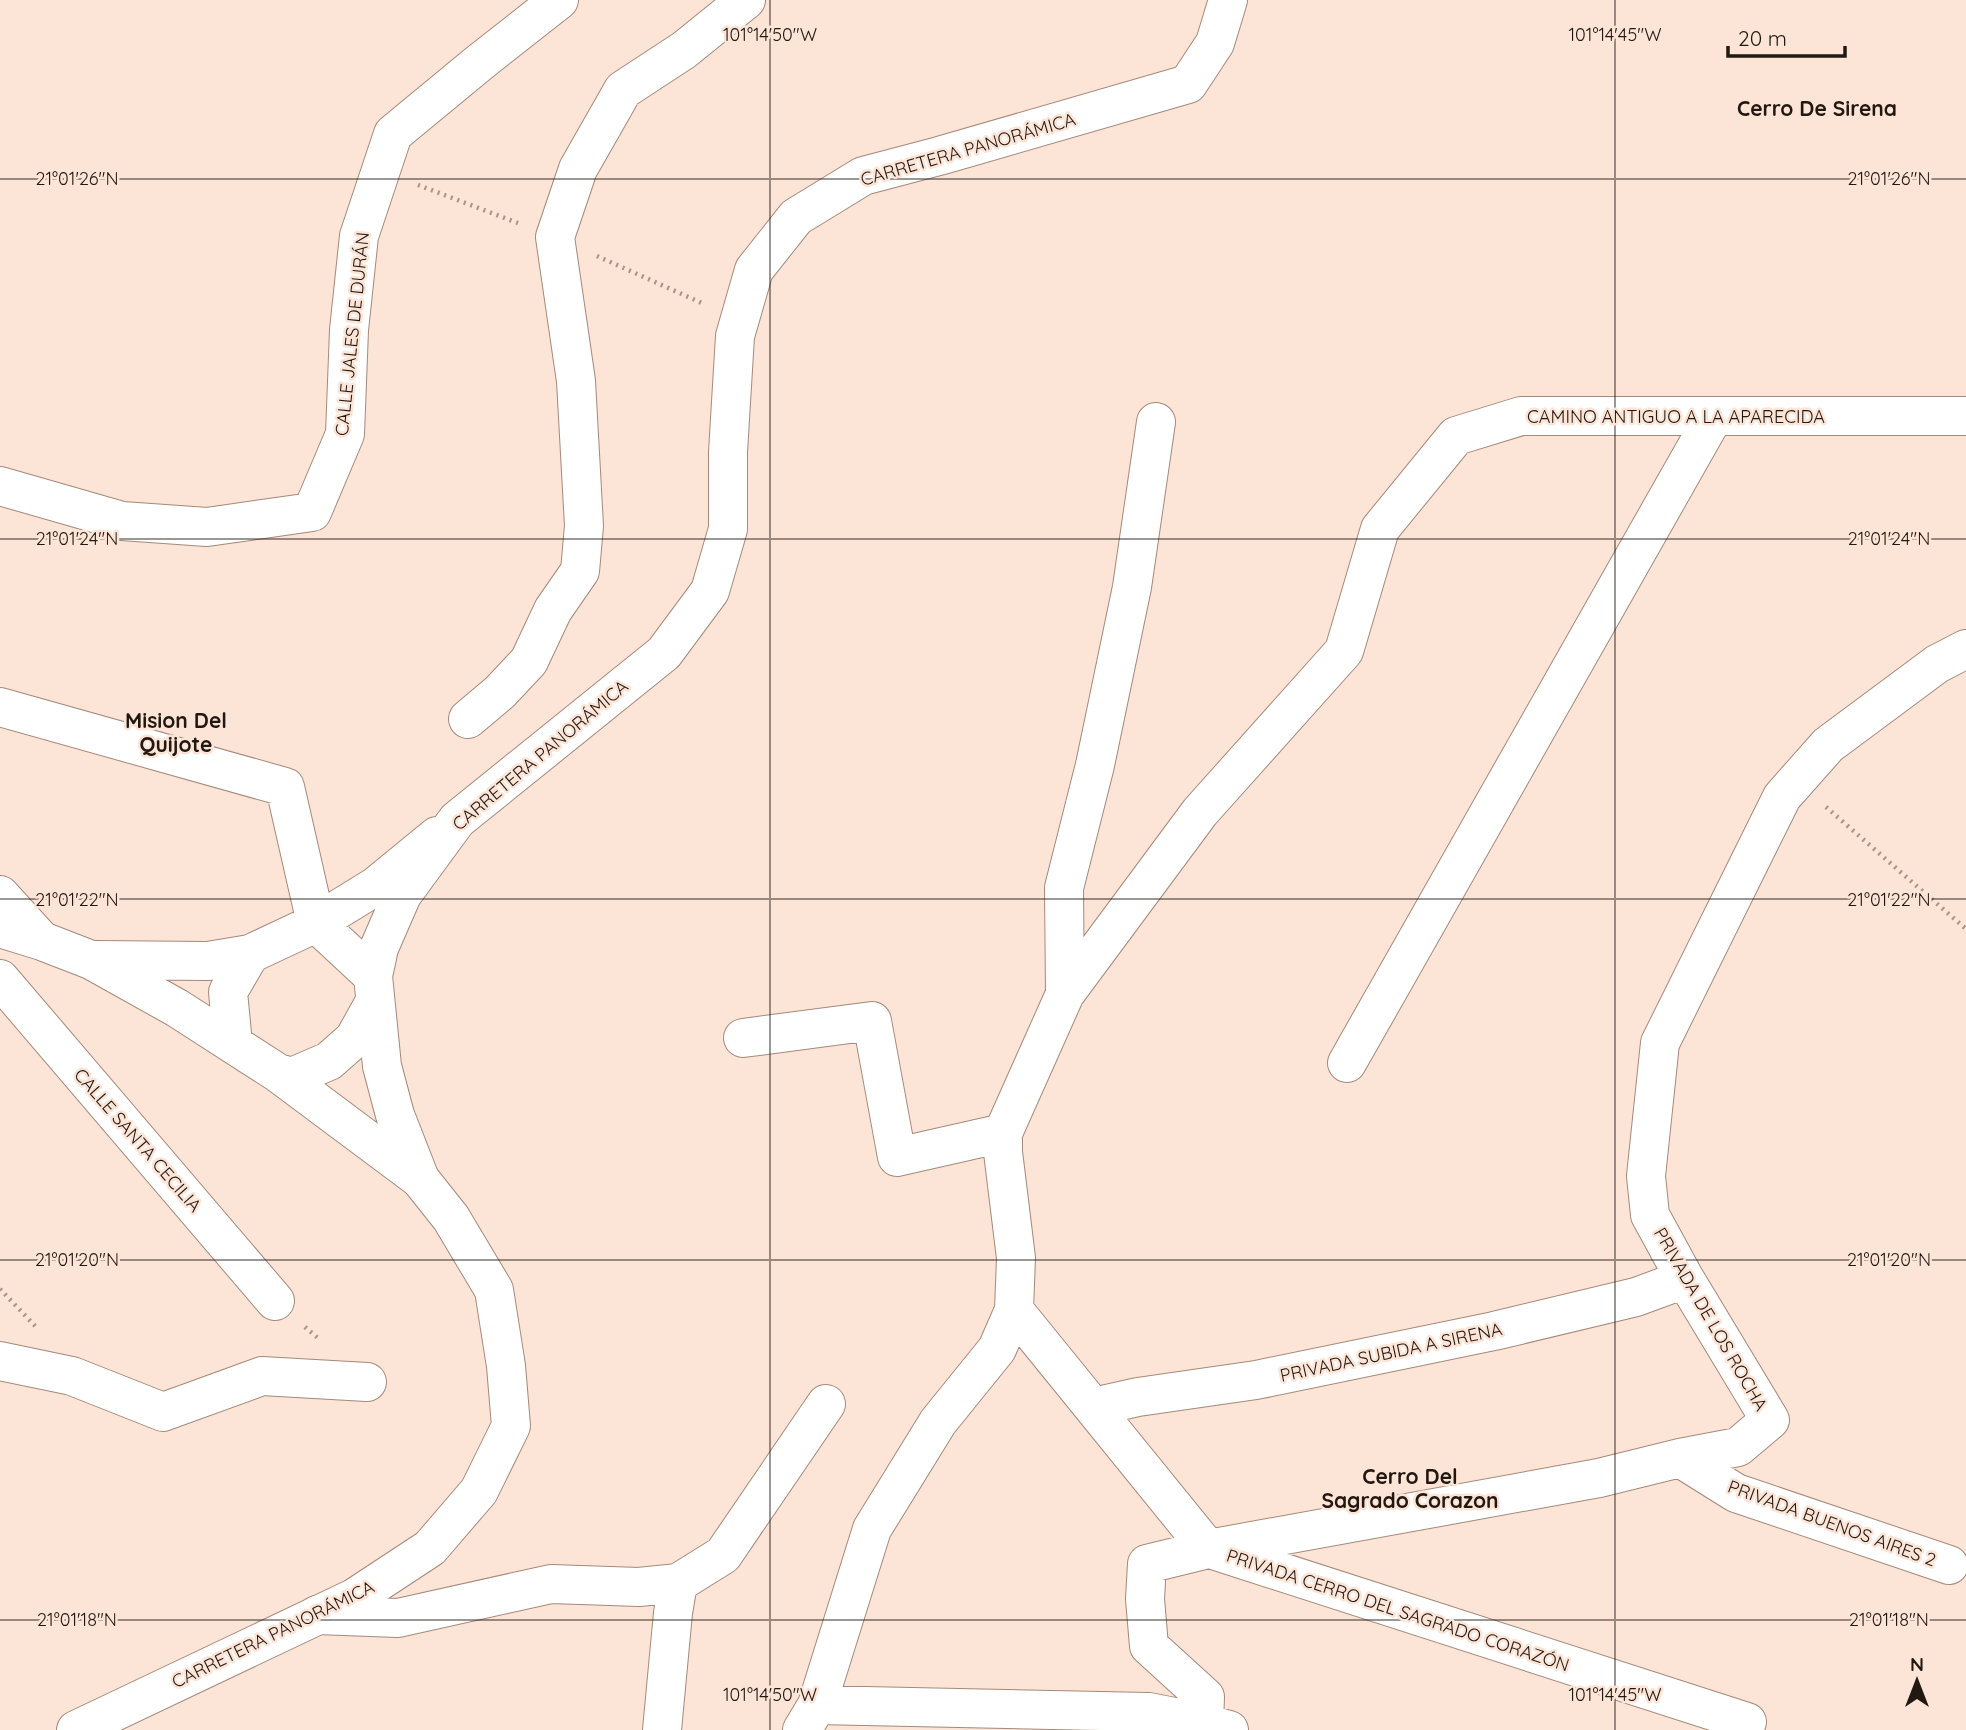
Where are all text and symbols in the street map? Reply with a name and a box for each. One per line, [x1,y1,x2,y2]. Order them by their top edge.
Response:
scale bar [1728,14,1845,58]
text: 101°14'50"W [723,23,817,46]
text: 101°14'45"W [1568,23,1662,46]
text: 20 m [1738,25,1787,51]
district label: Cerro De Sirena [1737,95,1897,121]
street label: CARRETERA PANORÁMICA [858,107,1078,191]
text: 21°01'26"N [35,167,119,190]
text: 21°01'26"N [1847,167,1931,190]
street label: CALLE JALES DE DURÁN [330,231,374,437]
street label: CAMINO ANTIGUO A LA APARECIDA [1527,405,1825,428]
text: 21°01'24"N [36,527,118,550]
text: 21°01'24"N [1848,527,1930,550]
street label: CARRETERA PANORÁMICA [447,674,633,835]
district label: Mision Del Quijote [125,707,227,757]
text: 21°01'22"N [35,888,119,911]
text: 21°01'22"N [1847,888,1931,911]
street label: CALLE SANTA CECILIA [69,1063,207,1217]
street label: PRIVADA DE LOS ROCHA [1649,1223,1773,1415]
text: 21°01'20"N [35,1248,119,1271]
text: 21°01'20"N [1847,1248,1931,1271]
street label: PRIVADA SUBIDA A SIRENA [1278,1317,1505,1387]
district label: Cerro Del Sagrado Corazon [1321,1463,1499,1513]
street label: PRIVADA BUENOS AIRES 2 [1725,1475,1939,1571]
street label: PRIVADA CERRO DEL SAGRADO CORAZÓN [1224,1544,1572,1676]
street label: CARRETERA PANORÁMICA [168,1575,378,1693]
text: 21°01'18"N [37,1608,117,1631]
text: 21°01'18"N [1849,1608,1929,1631]
north arrow [1882,1646,1952,1716]
text: N [1910,1652,1924,1676]
text: 101°14'50"W [723,1683,817,1706]
text: 101°14'45"W [1568,1683,1662,1706]

